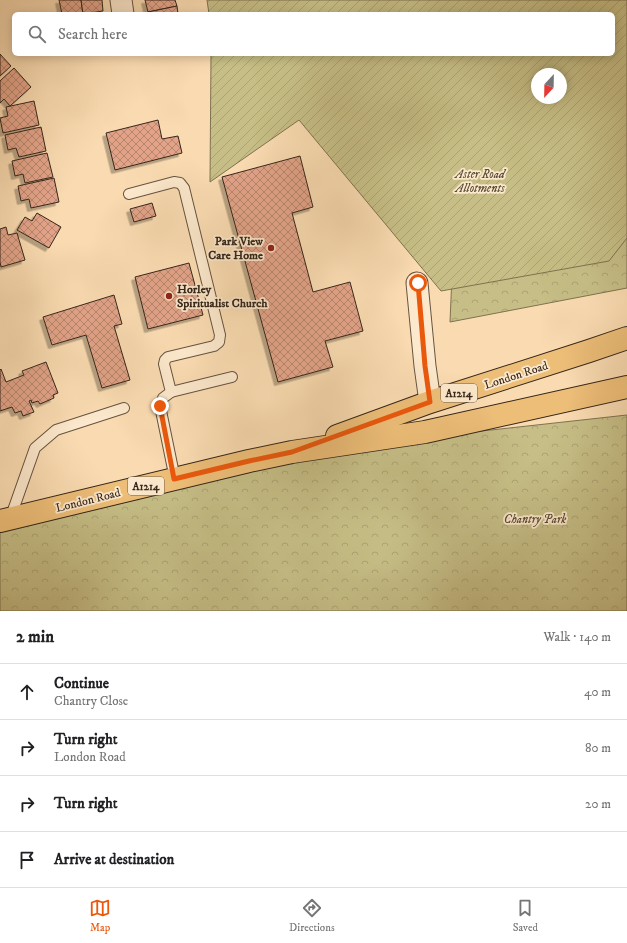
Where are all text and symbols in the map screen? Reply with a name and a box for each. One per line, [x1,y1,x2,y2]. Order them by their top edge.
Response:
search box [12,12,615,56]
icon: search [26,23,48,45]
text: Search here [58,25,127,44]
north arrow [531,68,567,104]
park label: Aster Road Allotments [453,167,507,196]
place label: Park View Care Home [208,234,263,263]
marker: Park View Care Home [266,243,276,253]
route start [409,274,427,292]
place label: Horley Spiritualist Church [177,282,268,311]
marker: Horley Spiritualist Church [164,291,174,301]
street label: London Road [482,358,550,393]
road number: A1214 [441,384,477,402]
route end [151,397,169,415]
road number: A1214 [128,477,164,495]
street label: London Road [54,485,122,516]
park label: Chantry Park [504,512,566,527]
text: 2 min [16,626,54,648]
text: Walk · 140 m [543,629,611,645]
text: Continue [54,674,109,693]
icon: ahead [16,681,38,703]
text: 40 m [584,684,611,700]
text: Chantry Close [54,693,128,709]
text: Turn right [54,730,117,749]
icon: right [16,737,38,759]
text: 80 m [585,740,611,756]
text: London Road [54,749,126,765]
icon: right [16,793,38,815]
text: Turn right [54,794,117,813]
text: 20 m [585,796,611,812]
icon: arrive [16,849,38,871]
text: Arrive at destination [54,850,174,869]
tab: Map [89,897,111,935]
tab: Directions [289,897,335,935]
tab: Saved [513,897,538,935]

